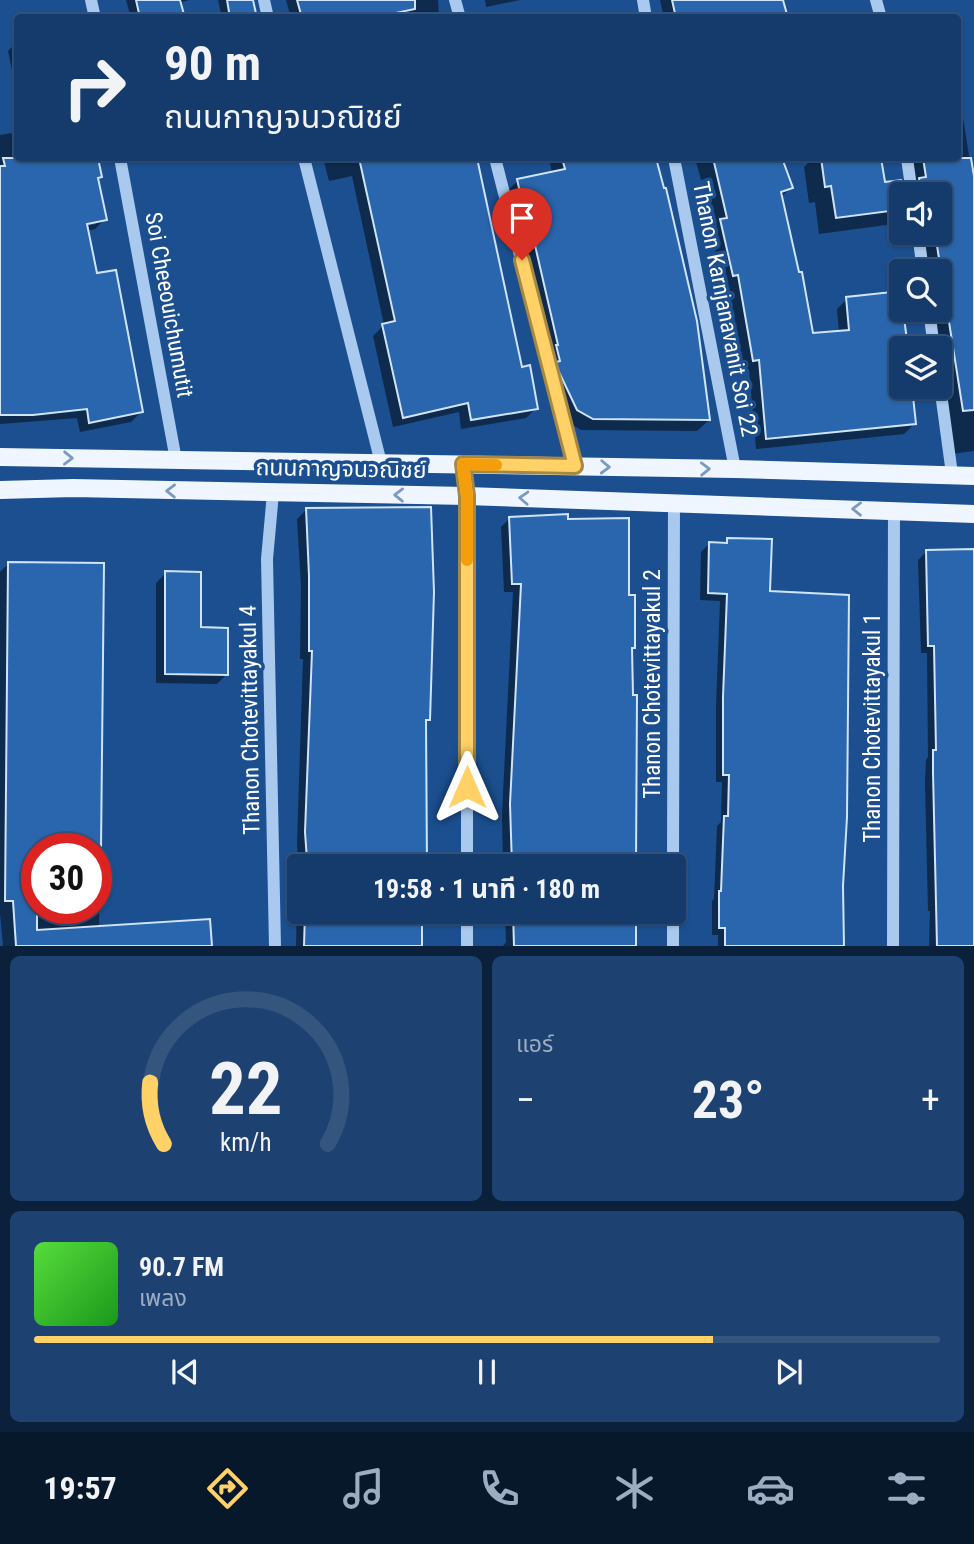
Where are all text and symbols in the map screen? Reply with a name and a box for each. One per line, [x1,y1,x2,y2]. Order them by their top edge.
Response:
text: 90 m [164,35,261,92]
icon: right [49,42,140,133]
text: ถนนกาญจนวณิชย์ [164,98,402,136]
street label: Thanon Karnjanavanit Soi 22 [687,179,763,439]
map controls [889,182,952,399]
button: sound [889,182,952,245]
pin [492,188,552,260]
icon: arrive [503,199,541,237]
street label: Soi Cheeouichumutit [139,210,199,400]
button: search [889,259,952,322]
button: layers [889,336,952,399]
one-way arrow [63,451,74,466]
street label: ถนนกาญจนวณิชย์ [255,454,427,484]
one-way arrow [600,459,610,475]
one-way arrow [700,461,711,477]
one-way arrow [166,483,177,498]
one-way arrow [393,487,404,503]
one-way arrow [518,491,529,506]
one-way arrow [851,501,862,517]
street label: Thanon Chotevittayakul 2 [639,569,666,799]
street label: Thanon Chotevittayakul 4 [234,605,266,835]
street label: Thanon Chotevittayakul 1 [859,613,886,843]
position arrow [430,750,504,824]
speed limit sign: 30 [21,833,112,924]
text: 19:58 · 1 นาที · 180 m [373,874,600,904]
text: แอร์ [516,1031,553,1058]
text: 22 [209,1047,283,1133]
text: 23° [692,1070,764,1131]
text: − [516,1078,535,1122]
text: + [921,1078,940,1122]
text: km/h [220,1128,272,1157]
text: 90.7 FM [139,1252,224,1282]
text: เพลง [139,1285,187,1312]
icon: previous [166,1353,204,1391]
icon: pause [468,1353,506,1391]
icon: next [770,1353,808,1391]
icon: directions [203,1464,252,1513]
icon: music [339,1464,388,1513]
icon: phone [475,1464,524,1513]
icon: climate [610,1464,659,1513]
icon: car [746,1464,795,1513]
icon: filters [882,1464,931,1513]
text: 19:57 [43,1469,117,1507]

